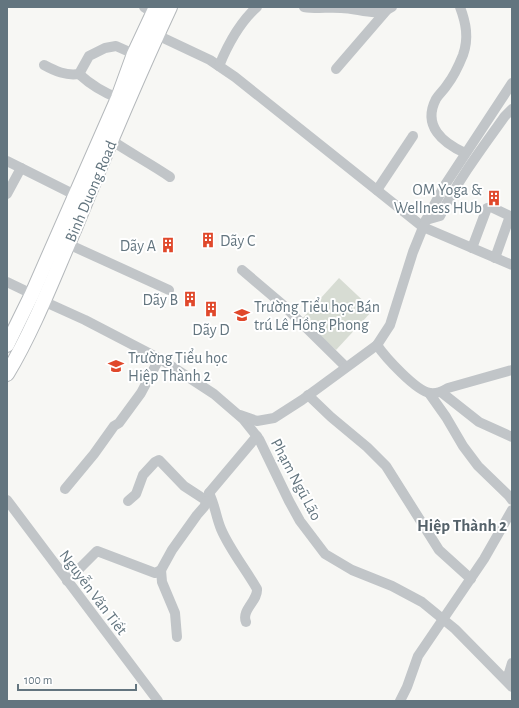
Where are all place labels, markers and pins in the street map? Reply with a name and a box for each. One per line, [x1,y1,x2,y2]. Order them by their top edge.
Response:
place label: OM Yoga & Wellness HUb [394,182,482,216]
building icon: OM Yoga & Wellness HUb [485,189,503,207]
building icon: Dãy C [199,231,217,249]
place label: Dãy C [220,233,255,250]
building icon: Dãy A [159,236,177,254]
place label: Dãy A [120,238,156,255]
building icon: Dãy B [181,290,199,308]
place label: Dãy B [142,292,178,309]
place label: Trường Tiểu học Bán trú Lê Hồng Phong [254,297,380,333]
building icon: Dãy D [202,300,220,318]
school or university icon: Trường Tiểu học Bán trú Lê Hồng Phong [233,306,251,324]
place label: Dãy D [192,322,230,339]
place label: Trường Tiểu học Hiệp Thành 2 [128,348,227,384]
school or university icon: Trường Tiểu học Hiệp Thành 2 [107,357,125,375]

